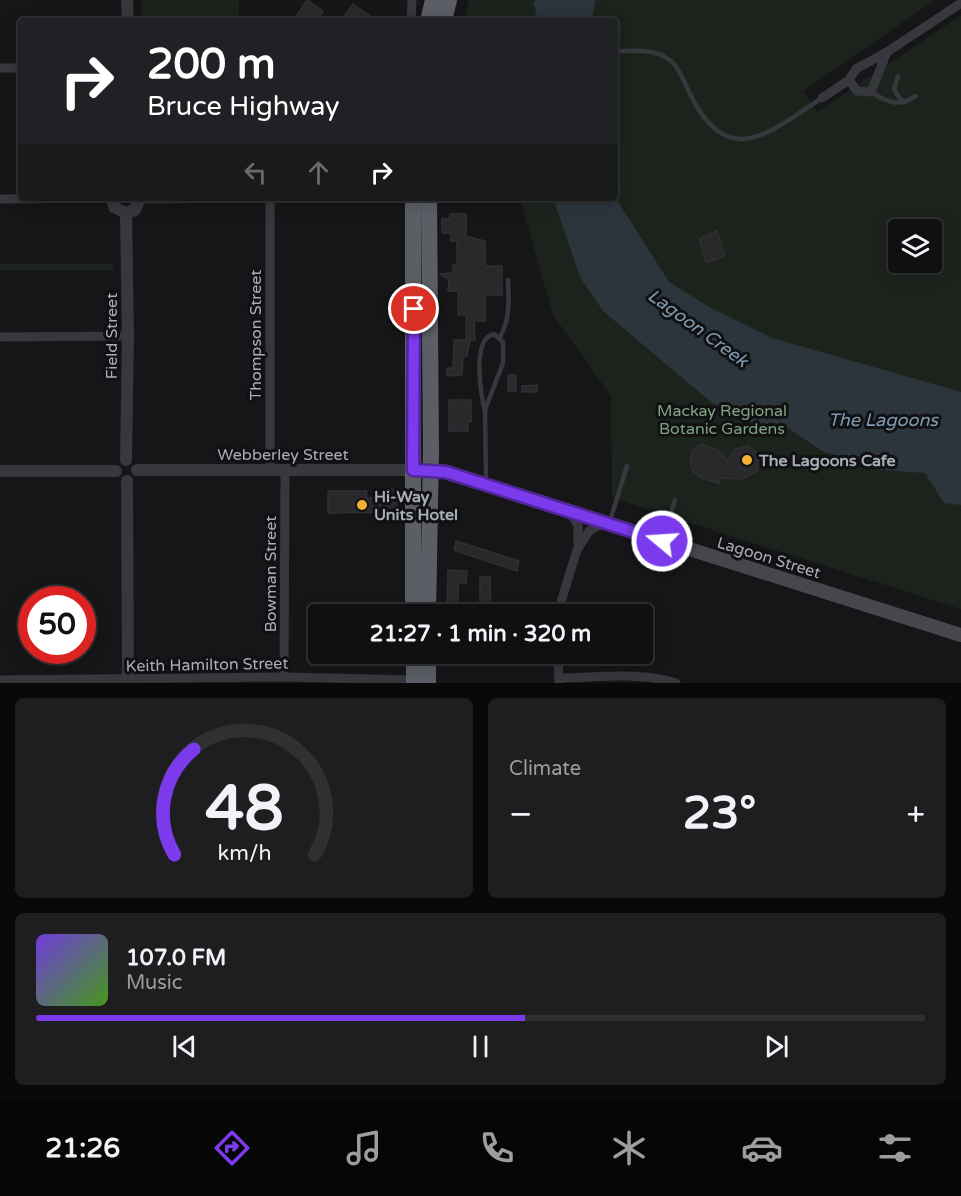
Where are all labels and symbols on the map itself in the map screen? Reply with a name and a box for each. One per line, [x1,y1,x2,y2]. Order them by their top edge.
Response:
street label: Thompson Street [246,270,266,400]
pin [388,283,439,334]
water label: Lagoon Creek [644,284,753,372]
street label: Field Street [102,293,122,379]
park label: Mackay Regional Botanic Gardens [657,401,787,439]
water label: The Lagoons [828,409,939,431]
street label: Webberley Street [217,445,349,465]
place label: The Lagoons Cafe [758,451,896,471]
marker: The Lagoons Cafe [740,453,754,467]
place label: Hi-Way Units Hotel [374,487,458,525]
marker: Hi-Way Units Hotel [355,498,369,512]
position arrow [630,509,694,573]
street label: Bowman Street [261,516,281,632]
street label: Lagoon Street [714,533,823,583]
speed limit sign: 50 [18,586,96,664]
street label: Keith Hamilton Street [125,654,289,676]

